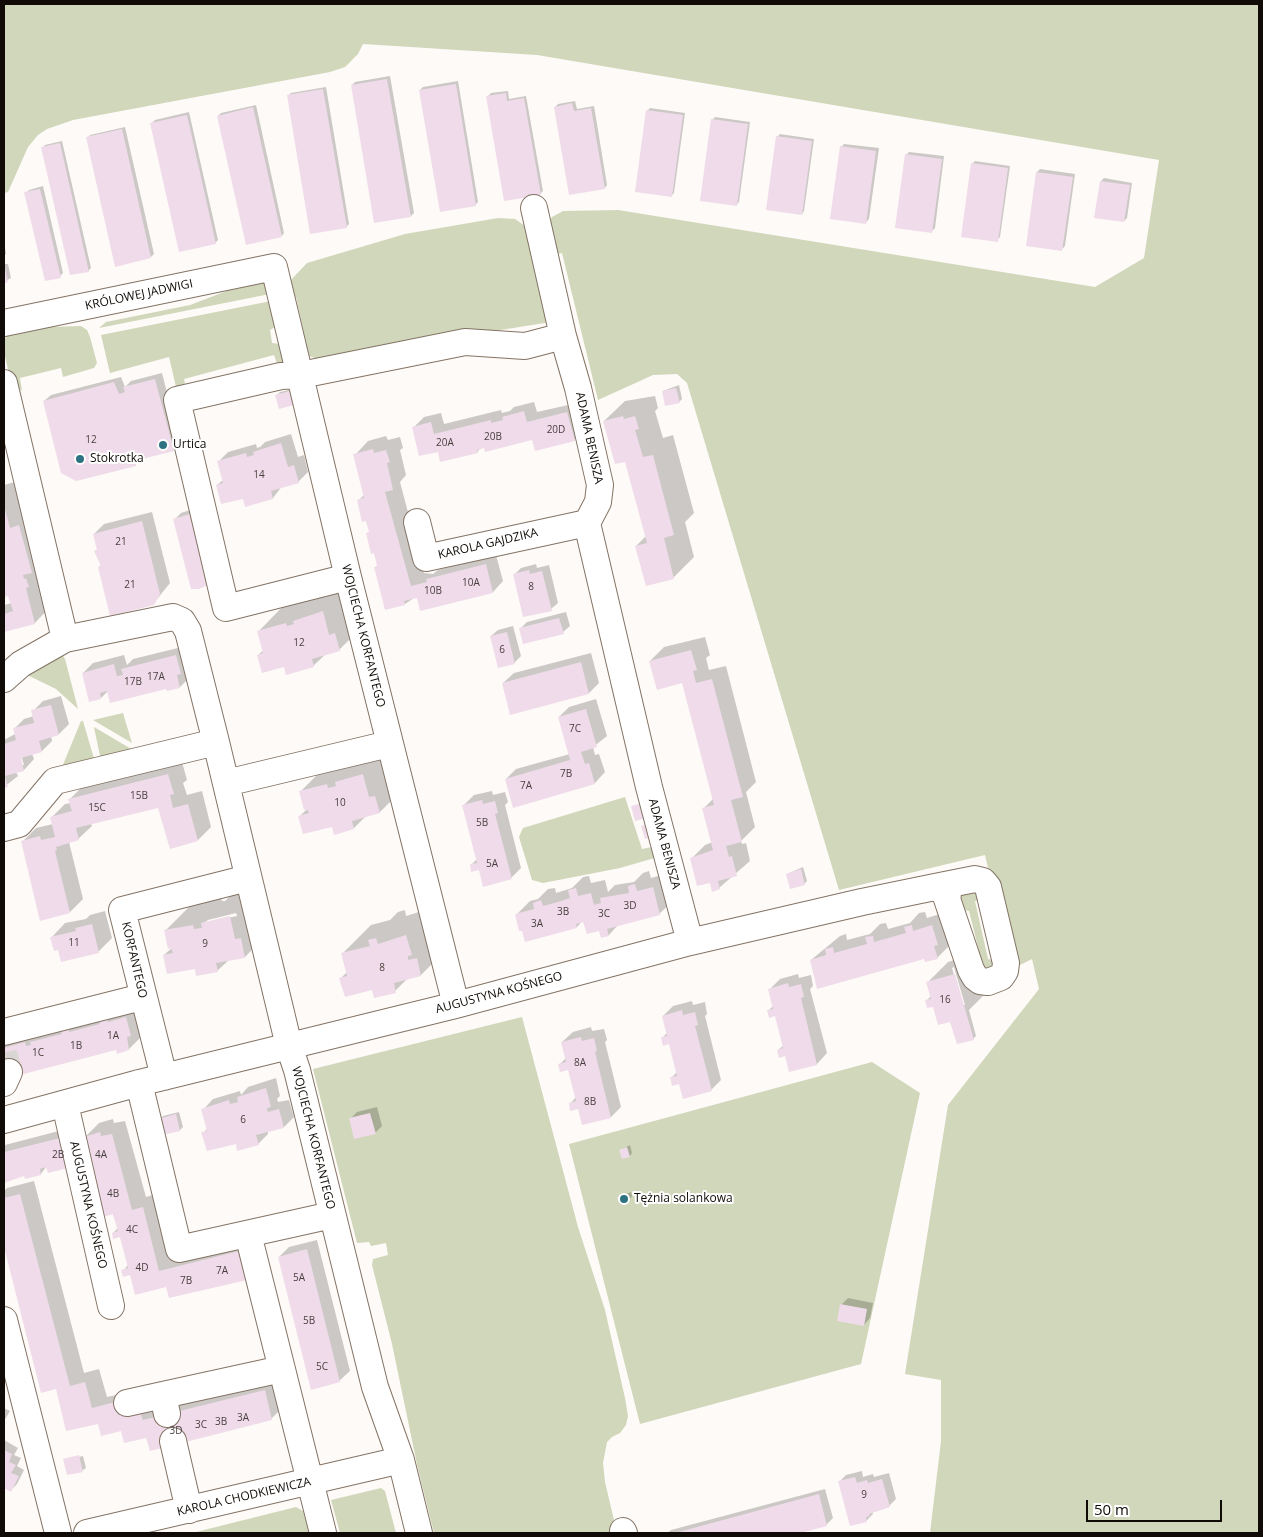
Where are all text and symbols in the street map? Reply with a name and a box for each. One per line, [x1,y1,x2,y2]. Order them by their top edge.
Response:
street label: KRÓLOWEJ JADWIGI [84,277,194,313]
street label: ADAMA BENISZA [572,391,606,485]
house number: 20D [547,424,565,436]
house number: 20B [484,431,502,443]
house number: 12 [85,434,97,446]
house number: 20A [436,437,454,449]
place label: Urtica [173,438,206,452]
marker: Urtica [157,439,169,451]
place label: Stokrotka [90,452,144,466]
marker: Stokrotka [74,453,86,465]
house number: 14 [253,469,265,481]
street label: KAROLA GAJDZIKA [437,526,539,562]
house number: 21 [115,536,127,548]
street label: WOJCIECHA KORFANTEGO [338,563,388,709]
house number: 10A [462,577,480,589]
house number: 21 [124,579,136,591]
house number: 8 [528,581,534,593]
house number: 10B [424,585,442,597]
house number: 12 [293,637,305,649]
house number: 6 [499,644,505,656]
house number: 17A [147,671,165,683]
house number: 17B [124,676,142,688]
house number: 7C [569,723,581,735]
house number: 7B [560,768,572,780]
house number: 7A [520,780,532,792]
house number: 15B [130,790,148,802]
house number: 10 [334,797,346,809]
street label: ADAMA BENISZA [645,797,683,891]
house number: 15C [88,802,106,814]
house number: 5B [476,817,488,829]
house number: 5A [486,858,498,870]
house number: 3D [624,900,636,912]
house number: 3B [557,906,569,918]
house number: 3C [598,908,610,920]
house number: 3A [531,918,543,930]
street label: KORFANTEGO [118,920,150,1000]
house number: 11 [68,937,80,949]
house number: 9 [202,938,208,950]
house number: 8 [379,962,385,974]
street label: AUGUSTYNA KOŚNEGO [434,969,564,1017]
house number: 16 [939,994,951,1006]
house number: 1A [107,1030,119,1042]
house number: 1B [70,1040,82,1052]
house number: 1C [32,1047,44,1059]
house number: 8A [574,1057,586,1069]
street label: WOJCIECHA KORFANTEGO [288,1065,338,1211]
house number: 8B [584,1096,596,1108]
house number: 6 [240,1114,246,1126]
street label: AUGUSTYNA KOŚNEGO [66,1140,110,1270]
house number: 2B [52,1149,64,1161]
house number: 4A [95,1149,107,1161]
house number: 4B [107,1188,119,1200]
place label: Tężnia solankowa [634,1192,733,1206]
marker: Tężnia solankowa [618,1193,630,1205]
house number: 4C [126,1224,138,1236]
house number: 4D [136,1262,148,1274]
house number: 7A [216,1265,228,1277]
house number: 5A [293,1272,305,1284]
house number: 7B [180,1275,192,1287]
house number: 5B [303,1315,315,1327]
house number: 5C [316,1361,328,1373]
house number: 3A [237,1412,249,1424]
house number: 3B [215,1416,227,1428]
house number: 3C [195,1419,207,1431]
house number: 3D [170,1425,182,1437]
street label: KAROLA CHODKIEWICZA [176,1475,312,1519]
house number: 9 [861,1489,867,1501]
scale bar [1088,1490,1224,1522]
text: 50 m [1094,1499,1129,1519]

